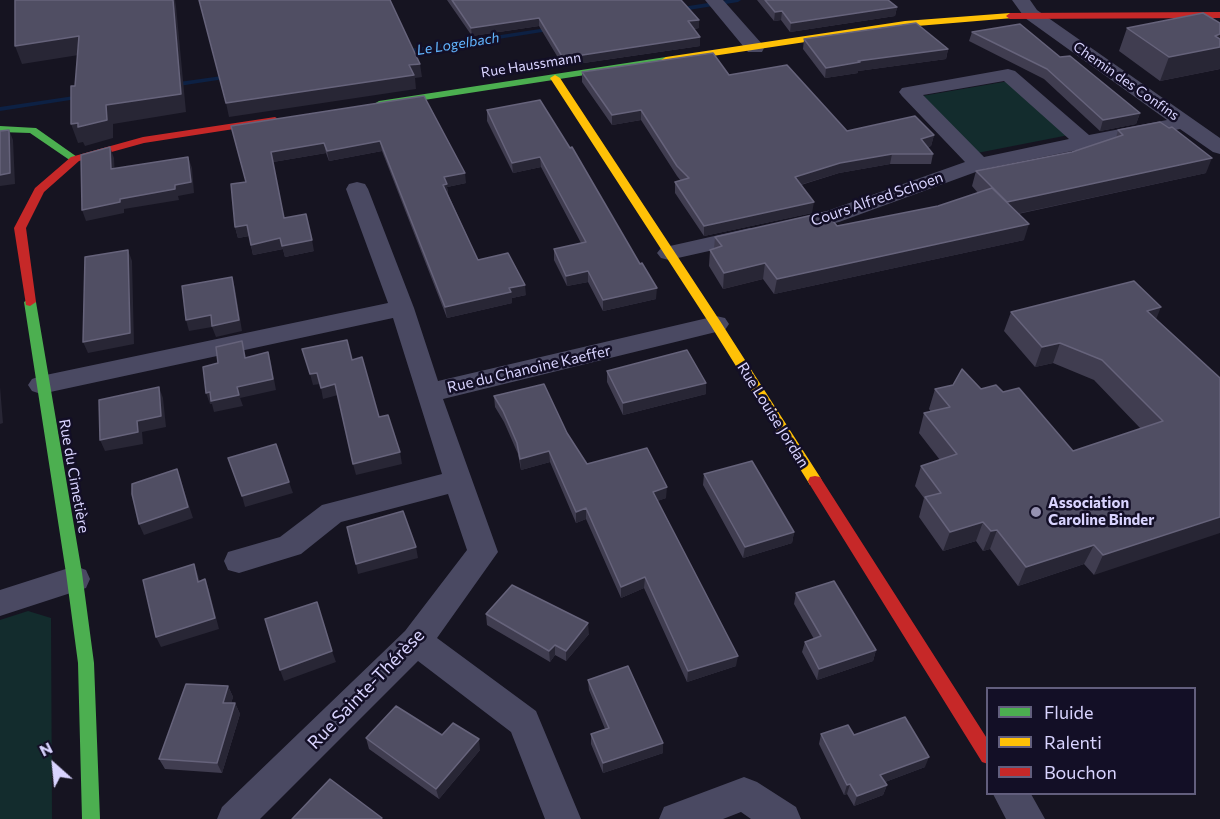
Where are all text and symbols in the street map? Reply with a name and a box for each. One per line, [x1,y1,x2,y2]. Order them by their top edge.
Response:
water label: Le Logelbach [416,29,500,59]
street label: Chemin des Confins [1070,38,1182,124]
street label: Rue Haussmann [480,49,582,81]
street label: Cours Alfred Schoen [809,168,945,230]
street label: Rue du Chanoine Kaeffer [445,341,613,397]
street label: Rue Louise Jordan [733,359,813,471]
street label: Rue du Cimetière [55,418,93,534]
place label: Association Caroline Binder [1048,494,1154,529]
marker: Association Caroline Binder [1029,505,1043,519]
street label: Rue Sainte-Thérèse [303,624,429,754]
legend [986,687,1196,795]
text: Fluide [1044,701,1093,723]
text: Ralenti [1044,731,1102,753]
north arrow [24,735,84,795]
text: N [36,737,55,760]
text: Bouchon [1044,761,1117,783]

